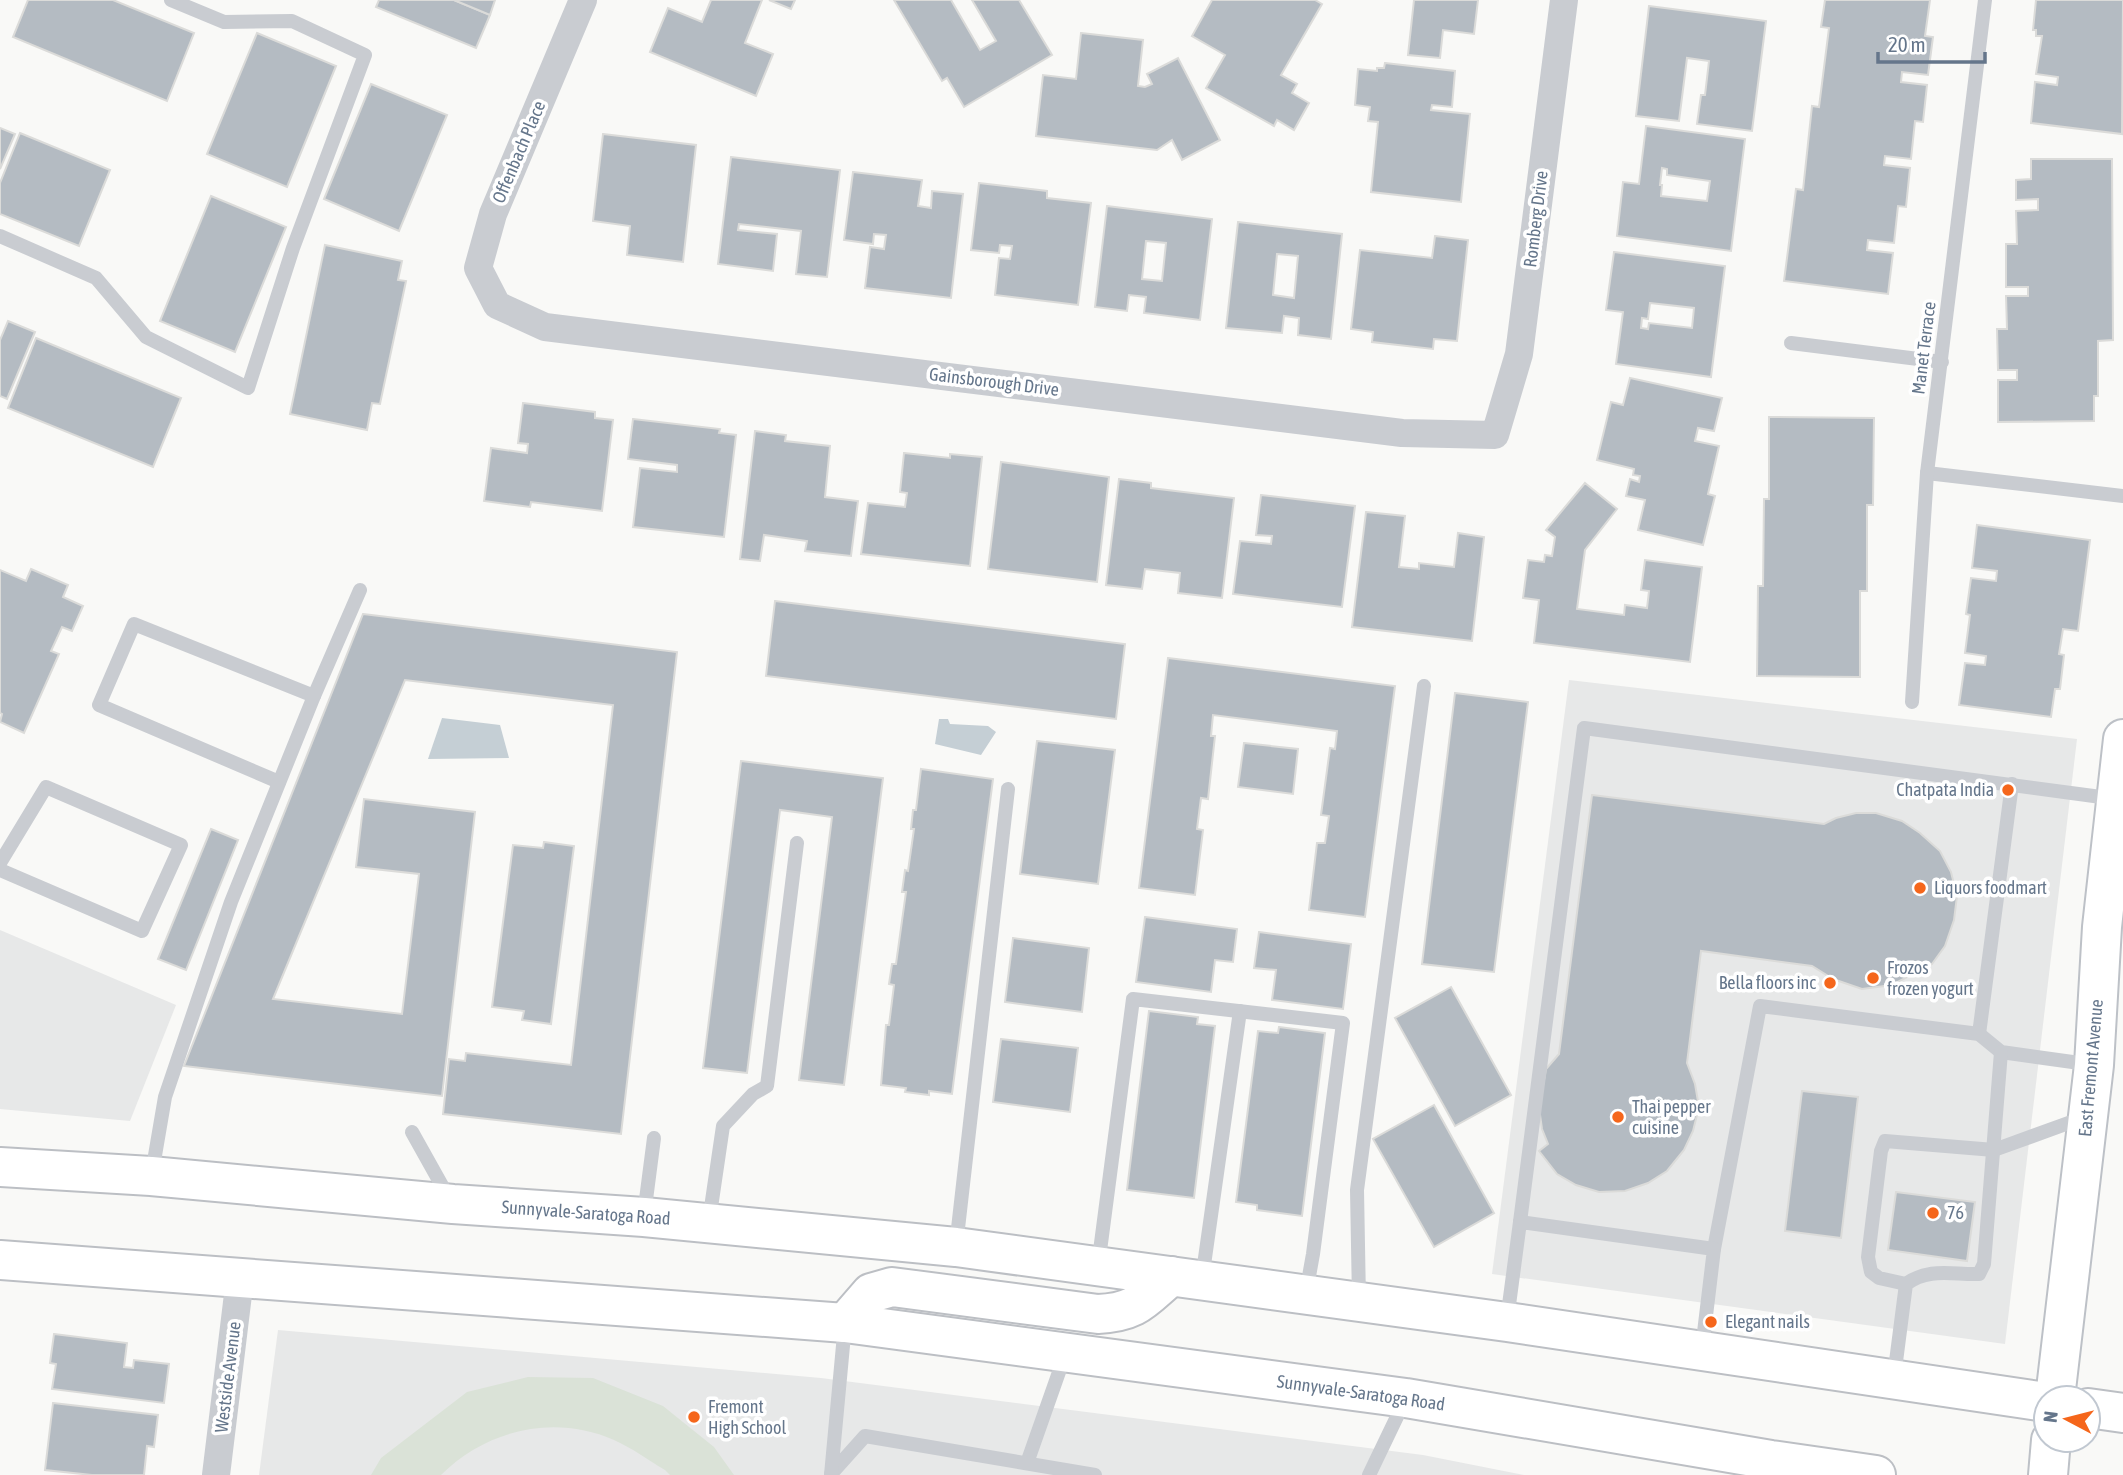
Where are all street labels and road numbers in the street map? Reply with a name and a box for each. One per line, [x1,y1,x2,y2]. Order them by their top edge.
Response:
street label: Offenbach Place [488,98,549,206]
street label: Romberg Drive [1519,169,1552,268]
street label: Manet Terrace [1907,300,1940,396]
street label: Gainsborough Drive [928,363,1060,400]
street label: East Fremont Avenue [2074,998,2107,1138]
street label: Sunnyvale-Saratoga Road [501,1196,671,1229]
street label: Westside Avenue [210,1320,245,1434]
street label: Sunnyvale-Saratoga Road [1276,1370,1446,1415]

